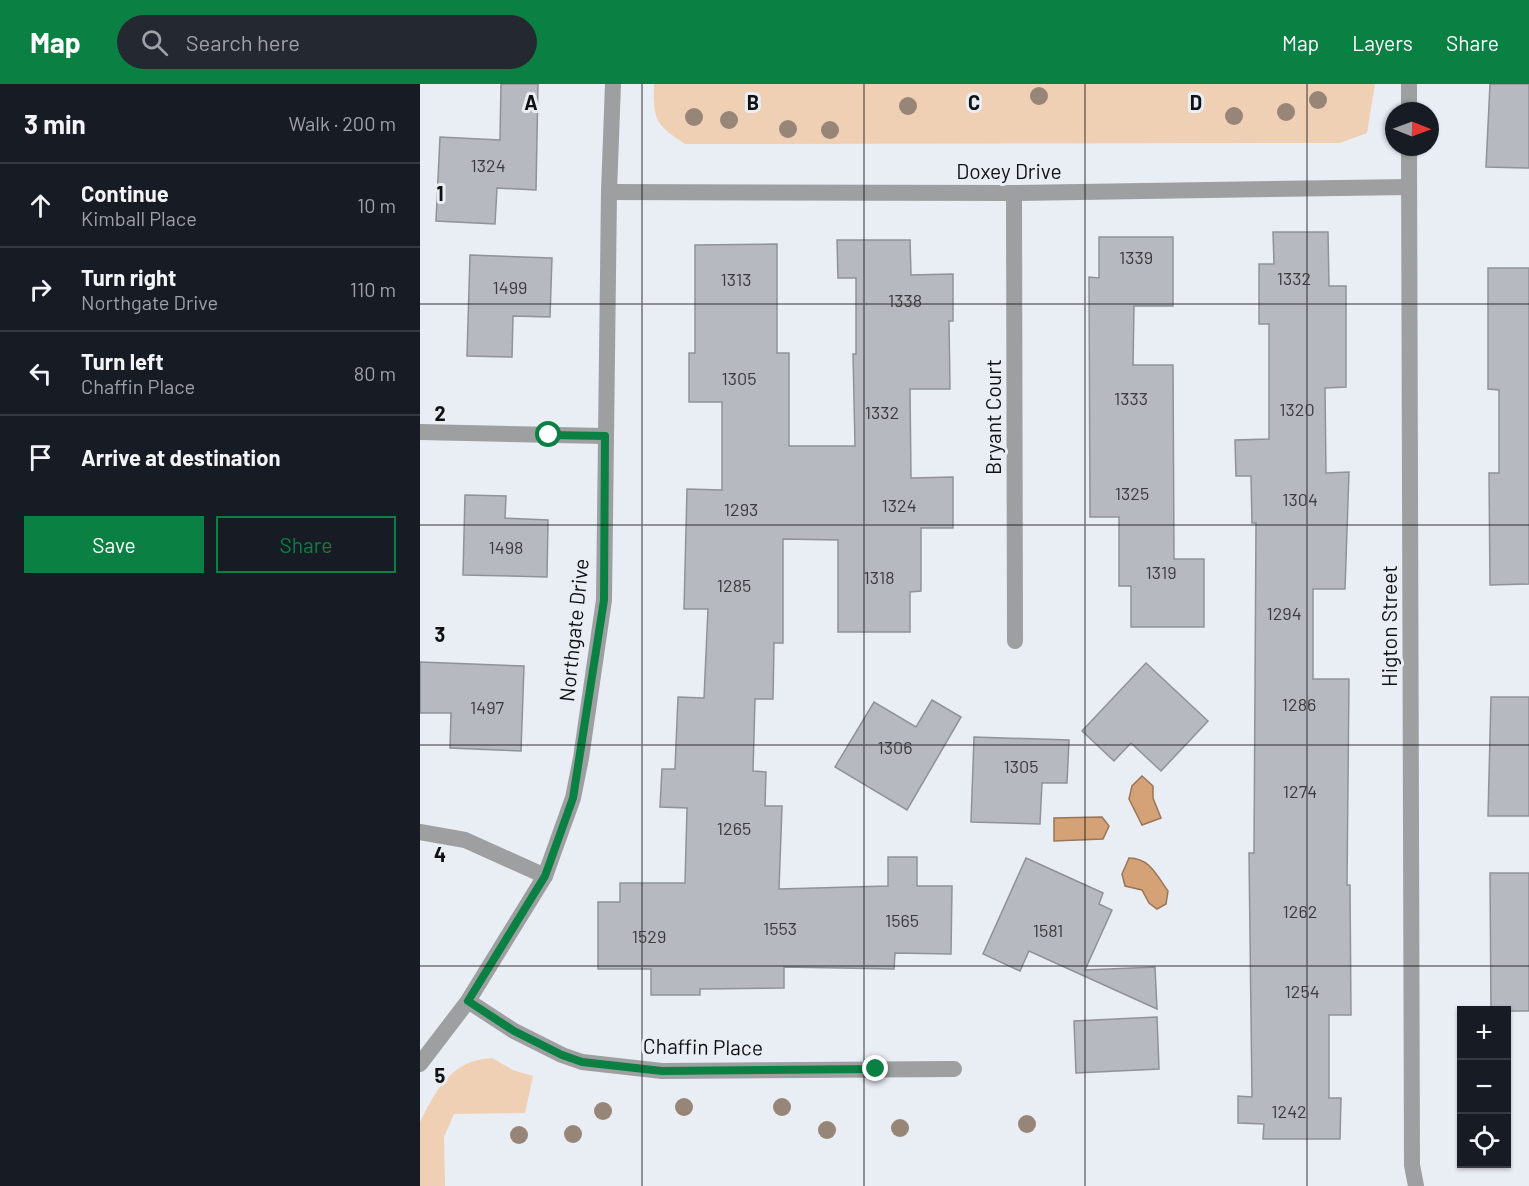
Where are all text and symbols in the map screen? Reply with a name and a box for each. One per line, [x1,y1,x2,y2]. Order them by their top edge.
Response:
search box [117,15,537,69]
text: Map [30,25,81,59]
icon: search [138,26,171,59]
text: Search here [186,29,300,55]
text: Map [1282,30,1319,55]
text: Layers [1352,30,1413,55]
text: Share [1446,30,1499,55]
text: A [524,90,538,114]
text: B [747,90,759,114]
text: C [968,90,980,114]
text: D [1190,90,1202,114]
north arrow [1385,102,1439,156]
text: 3 min [24,108,86,139]
text: Walk · 200 m [288,111,396,135]
house number: 1324 [470,154,506,176]
street label: Doxey Drive [956,158,1062,183]
text: Continue [81,180,169,206]
text: 1 [436,181,444,205]
icon: ahead [24,189,57,222]
text: 10 m [357,193,396,217]
text: Kimball Place [81,206,197,230]
house number: 1339 [1119,246,1153,268]
text: Turn right [81,264,176,290]
house number: 1332 [1277,267,1311,289]
house number: 1313 [720,268,752,290]
icon: right [24,273,57,306]
house number: 1499 [493,276,527,298]
text: 110 m [350,277,396,301]
house number: 1338 [888,289,922,311]
text: Northgate Drive [81,290,218,314]
text: Turn left [81,348,164,374]
icon: left [24,357,57,390]
street label: Bryant Court [980,359,1005,475]
text: 80 m [354,361,396,385]
house number: 1305 [722,367,757,389]
text: Chaffin Place [81,374,195,398]
house number: 1333 [1114,387,1148,409]
house number: 1320 [1279,398,1315,420]
text: 2 [434,401,446,425]
house number: 1332 [865,401,899,423]
route start [535,421,561,447]
icon: arrive [24,441,57,474]
text: Arrive at destination [81,444,280,470]
house number: 1325 [1115,482,1149,504]
house number: 1304 [1282,488,1318,510]
house number: 1324 [881,494,917,516]
house number: 1293 [724,498,758,520]
button: Save [24,516,204,573]
button: Share [216,516,396,573]
house number: 1498 [489,536,523,558]
street label: Northgate Drive [553,557,593,703]
house number: 1319 [1145,561,1177,583]
street label: Higton Street [1376,565,1401,687]
house number: 1318 [863,566,895,588]
house number: 1285 [717,574,751,596]
house number: 1294 [1266,602,1302,624]
text: 3 [435,622,445,646]
house number: 1286 [1282,693,1316,715]
house number: 1497 [470,696,505,718]
house number: 1306 [877,736,913,758]
house number: 1305 [1004,755,1039,777]
house number: 1274 [1283,780,1317,802]
house number: 1265 [717,817,751,839]
text: 4 [434,842,446,866]
house number: 1262 [1283,900,1317,922]
house number: 1565 [885,909,919,931]
house number: 1553 [763,917,797,939]
house number: 1581 [1033,919,1063,941]
house number: 1529 [632,925,666,947]
house number: 1254 [1284,980,1320,1002]
map controls [1457,1006,1511,1168]
button: + [1457,1006,1511,1060]
street label: Chaffin Place [643,1032,763,1060]
route end [862,1055,888,1081]
button: − [1457,1060,1511,1114]
text: 5 [435,1063,446,1087]
house number: 1242 [1271,1100,1307,1122]
button: locate [1457,1114,1511,1168]

